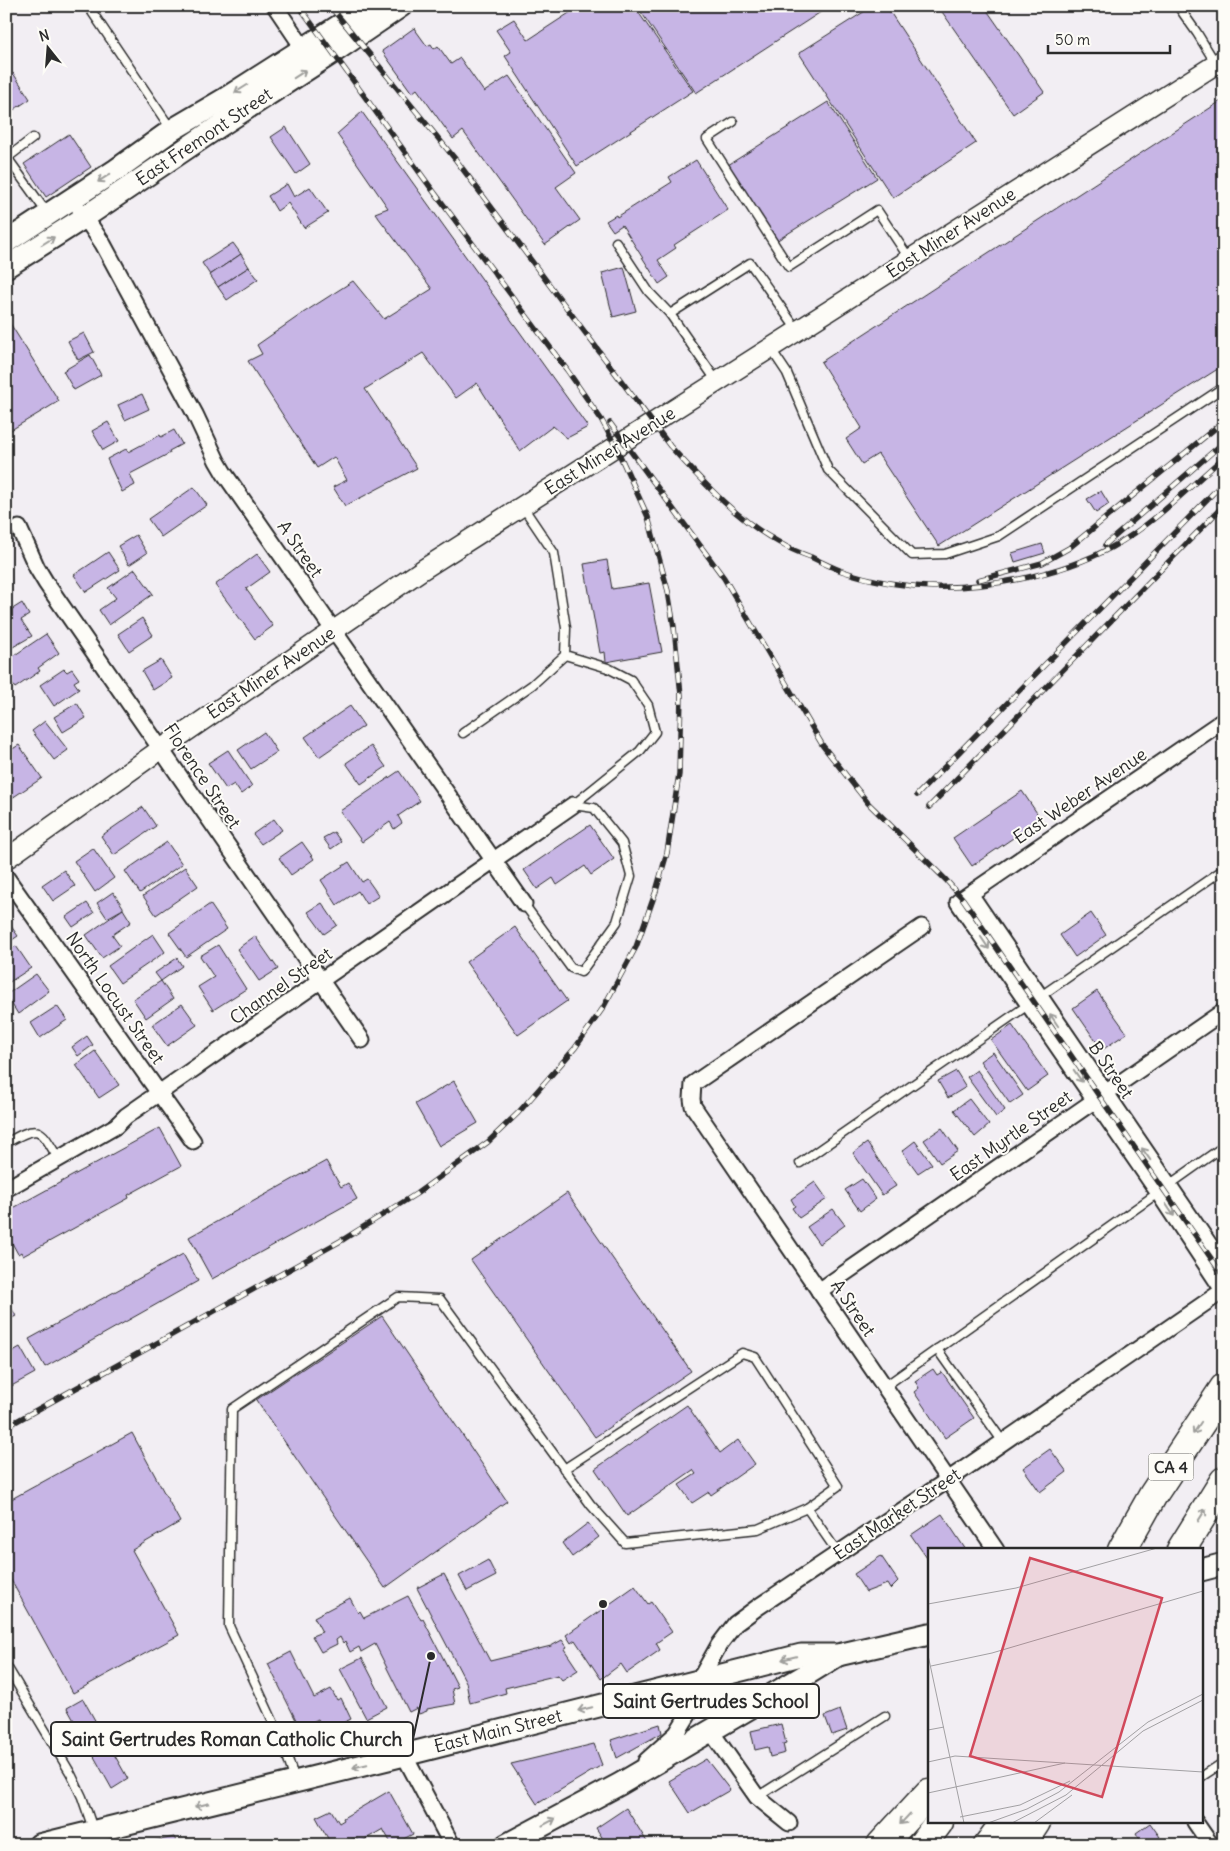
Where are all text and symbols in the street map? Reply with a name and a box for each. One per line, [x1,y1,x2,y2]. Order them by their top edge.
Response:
north arrow [22,22,72,72]
scale bar [1048,22,1170,54]
text: N [37,26,51,46]
text: 50 m [1055,30,1090,49]
one-way arrow [292,69,306,79]
street label: East Fremont Street [131,82,276,191]
one-way arrow [234,84,248,94]
one-way arrow [98,173,112,183]
street label: East Miner Avenue [882,182,1020,283]
one-way arrow [40,235,54,245]
street label: East Miner Avenue [540,401,679,500]
street label: A Street [273,516,328,581]
street label: East Miner Avenue [202,621,339,724]
street label: Florence Street [159,719,246,833]
street label: East Weber Avenue [1009,742,1151,849]
street label: North Locust Street [61,927,170,1068]
one-way arrow [980,935,990,949]
street label: Channel Street [225,942,336,1029]
one-way arrow [1049,1013,1059,1027]
street label: B Street [1084,1037,1139,1103]
one-way arrow [1073,1069,1083,1083]
street label: East Myrtle Street [945,1085,1076,1186]
one-way arrow [1141,1147,1151,1161]
one-way arrow [1165,1203,1175,1217]
street label: A Street [826,1275,881,1341]
one-way arrow [1192,1421,1202,1435]
road number: CA 4 [1148,1454,1194,1480]
street label: East Market Street [829,1463,965,1565]
one-way arrow [1198,1509,1208,1523]
inset map [928,1548,1202,1824]
one-way arrow [782,1654,798,1663]
callout: Saint Gertrudes School [603,1684,819,1718]
text: Saint Gertrudes School [613,1689,809,1713]
street label: East Main Street [432,1704,564,1757]
one-way arrow [578,1705,594,1714]
callout: Saint Gertrudes Roman Catholic Church [51,1722,413,1756]
text: Saint Gertrudes Roman Catholic Church [61,1727,403,1751]
one-way arrow [352,1762,368,1771]
one-way arrow [195,1801,211,1810]
one-way arrow [899,1813,911,1825]
one-way arrow [541,1817,556,1826]

